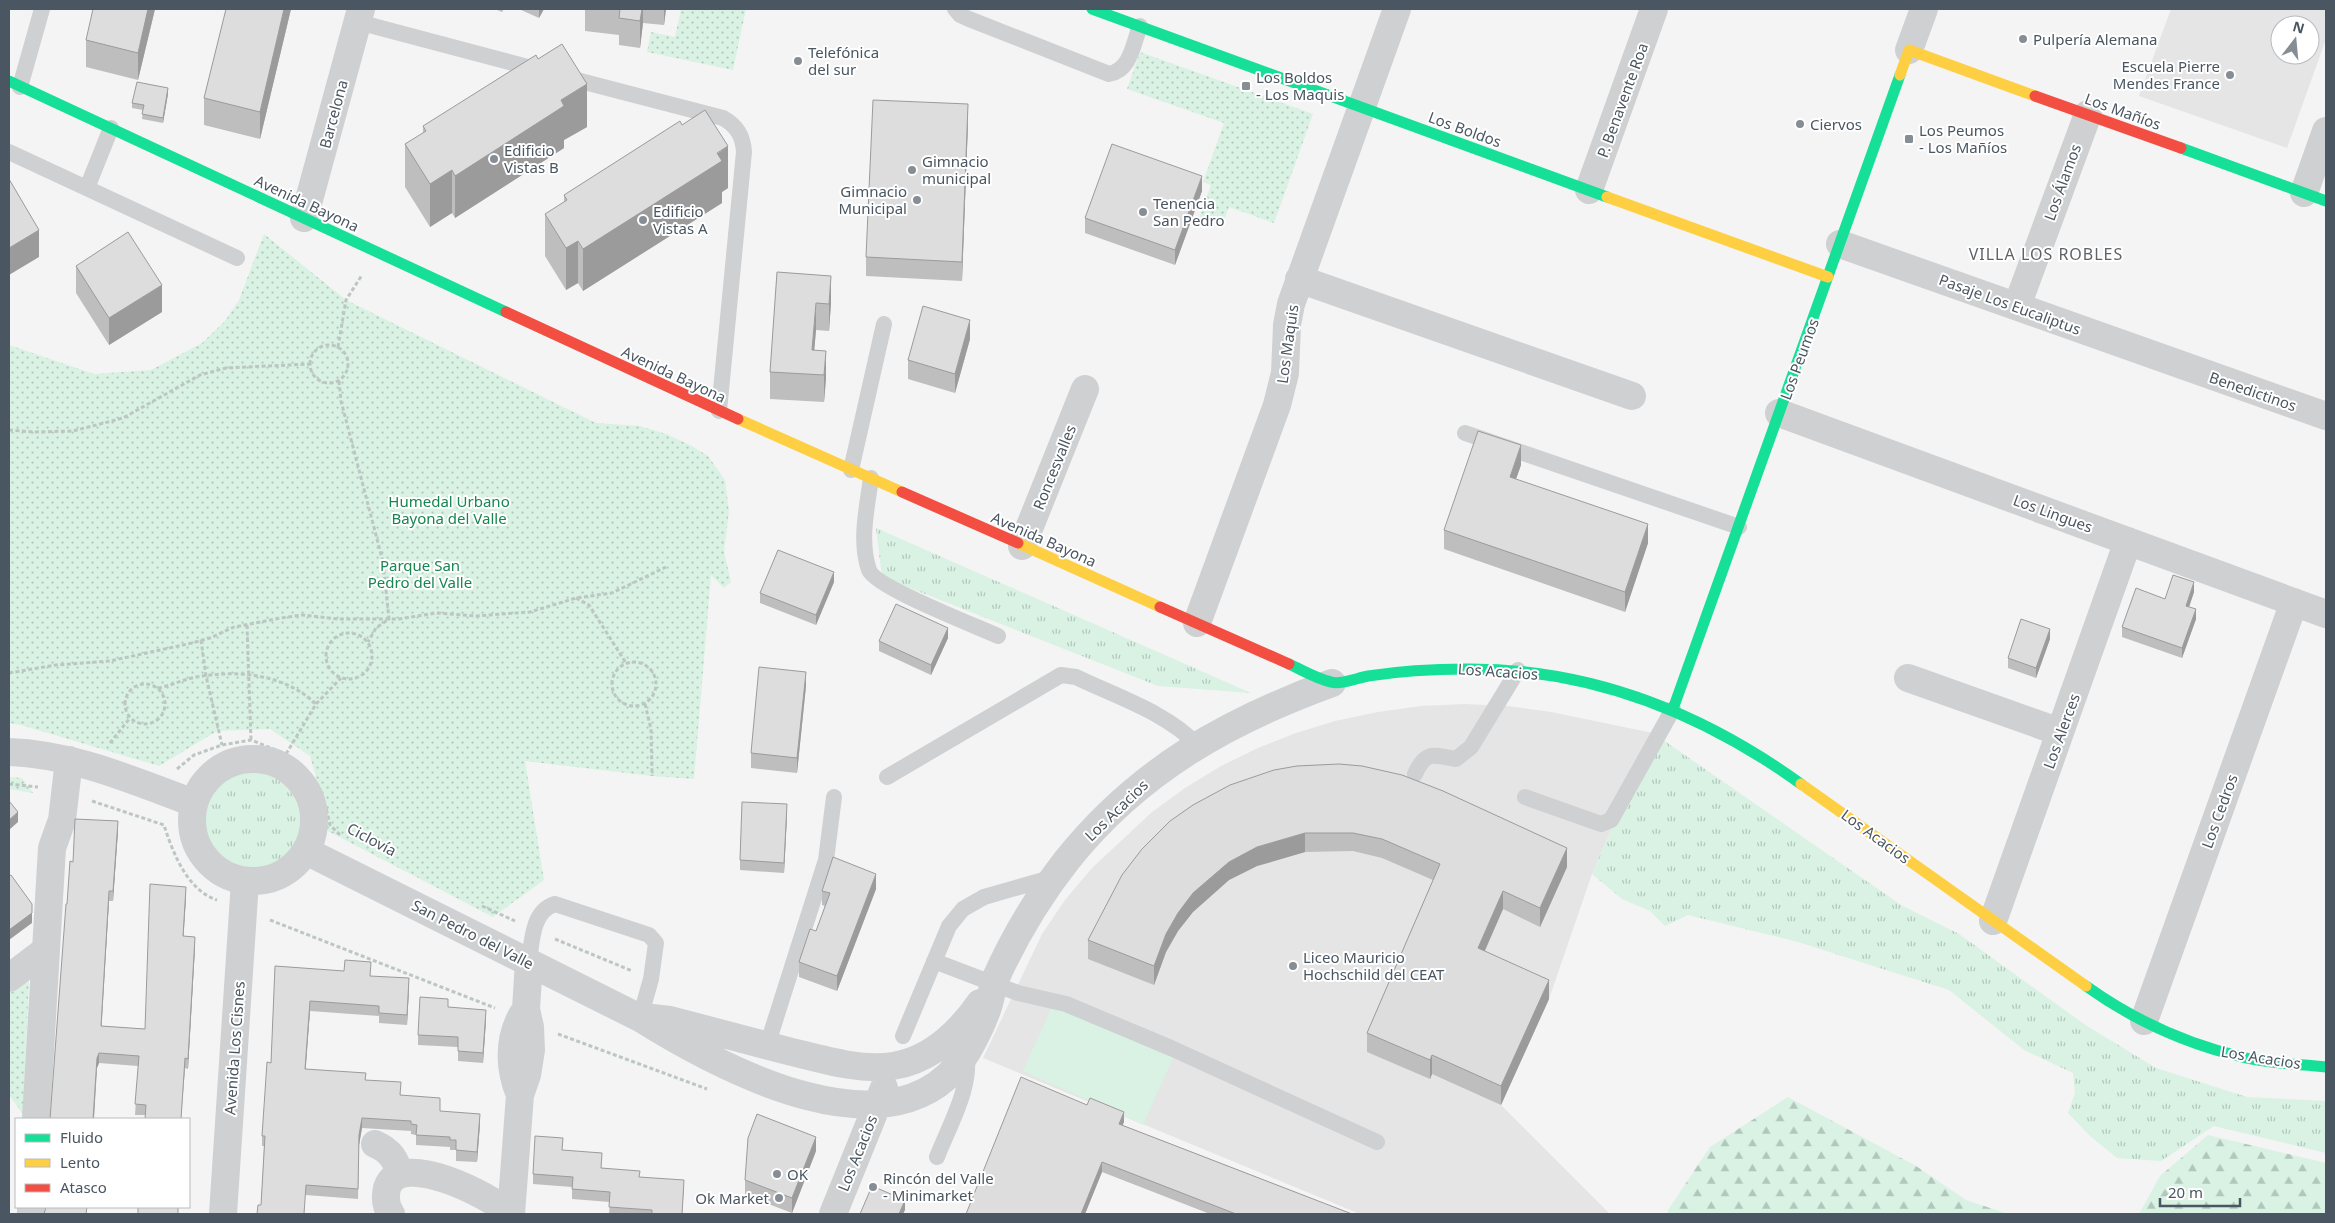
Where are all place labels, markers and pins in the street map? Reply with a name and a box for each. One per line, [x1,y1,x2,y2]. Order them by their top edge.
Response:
place label: Pulpería Alemana [2033,29,2157,49]
marker: Pulpería Alemana [2017,33,2029,45]
place label: Telefónica del sur [808,42,879,79]
marker: Telefónica del sur [792,55,804,67]
place label: Escuela Pierre Mendes France [2113,56,2220,93]
place label: Los Boldos - Los Maquis [1256,67,1344,104]
marker: Escuela Pierre Mendes France [2224,69,2236,81]
marker: Los Boldos - Los Maquis [1240,80,1252,92]
place label: Ciervos [1810,114,1862,134]
marker: Ciervos [1794,118,1806,130]
place label: Los Peumos - Los Mañíos [1919,120,2007,157]
marker: Los Peumos - Los Mañíos [1903,133,1915,145]
place label: Edificio Vistas B [504,140,559,177]
place label: Gimnacio municipal [922,151,991,188]
marker: Edificio Vistas B [488,153,500,165]
marker: Gimnacio municipal [906,164,918,176]
place label: Gimnacio Municipal [838,181,907,218]
place label: Tenencia San Pedro [1153,193,1225,230]
marker: Gimnacio Municipal [911,194,923,206]
place label: Edificio Vistas A [653,201,708,238]
marker: Tenencia San Pedro [1137,206,1149,218]
marker: Edificio Vistas A [637,214,649,226]
place label: Liceo Mauricio Hochschild del CEAT [1303,947,1445,984]
marker: Liceo Mauricio Hochschild del CEAT [1287,960,1299,972]
place label: OK [787,1164,809,1184]
marker: OK [771,1168,783,1180]
place label: Rincón del Valle - Minimarket [883,1168,994,1205]
marker: Rincón del Valle - Minimarket [867,1181,879,1193]
place label: Ok Market [695,1188,770,1208]
marker: Ok Market [773,1192,785,1204]

